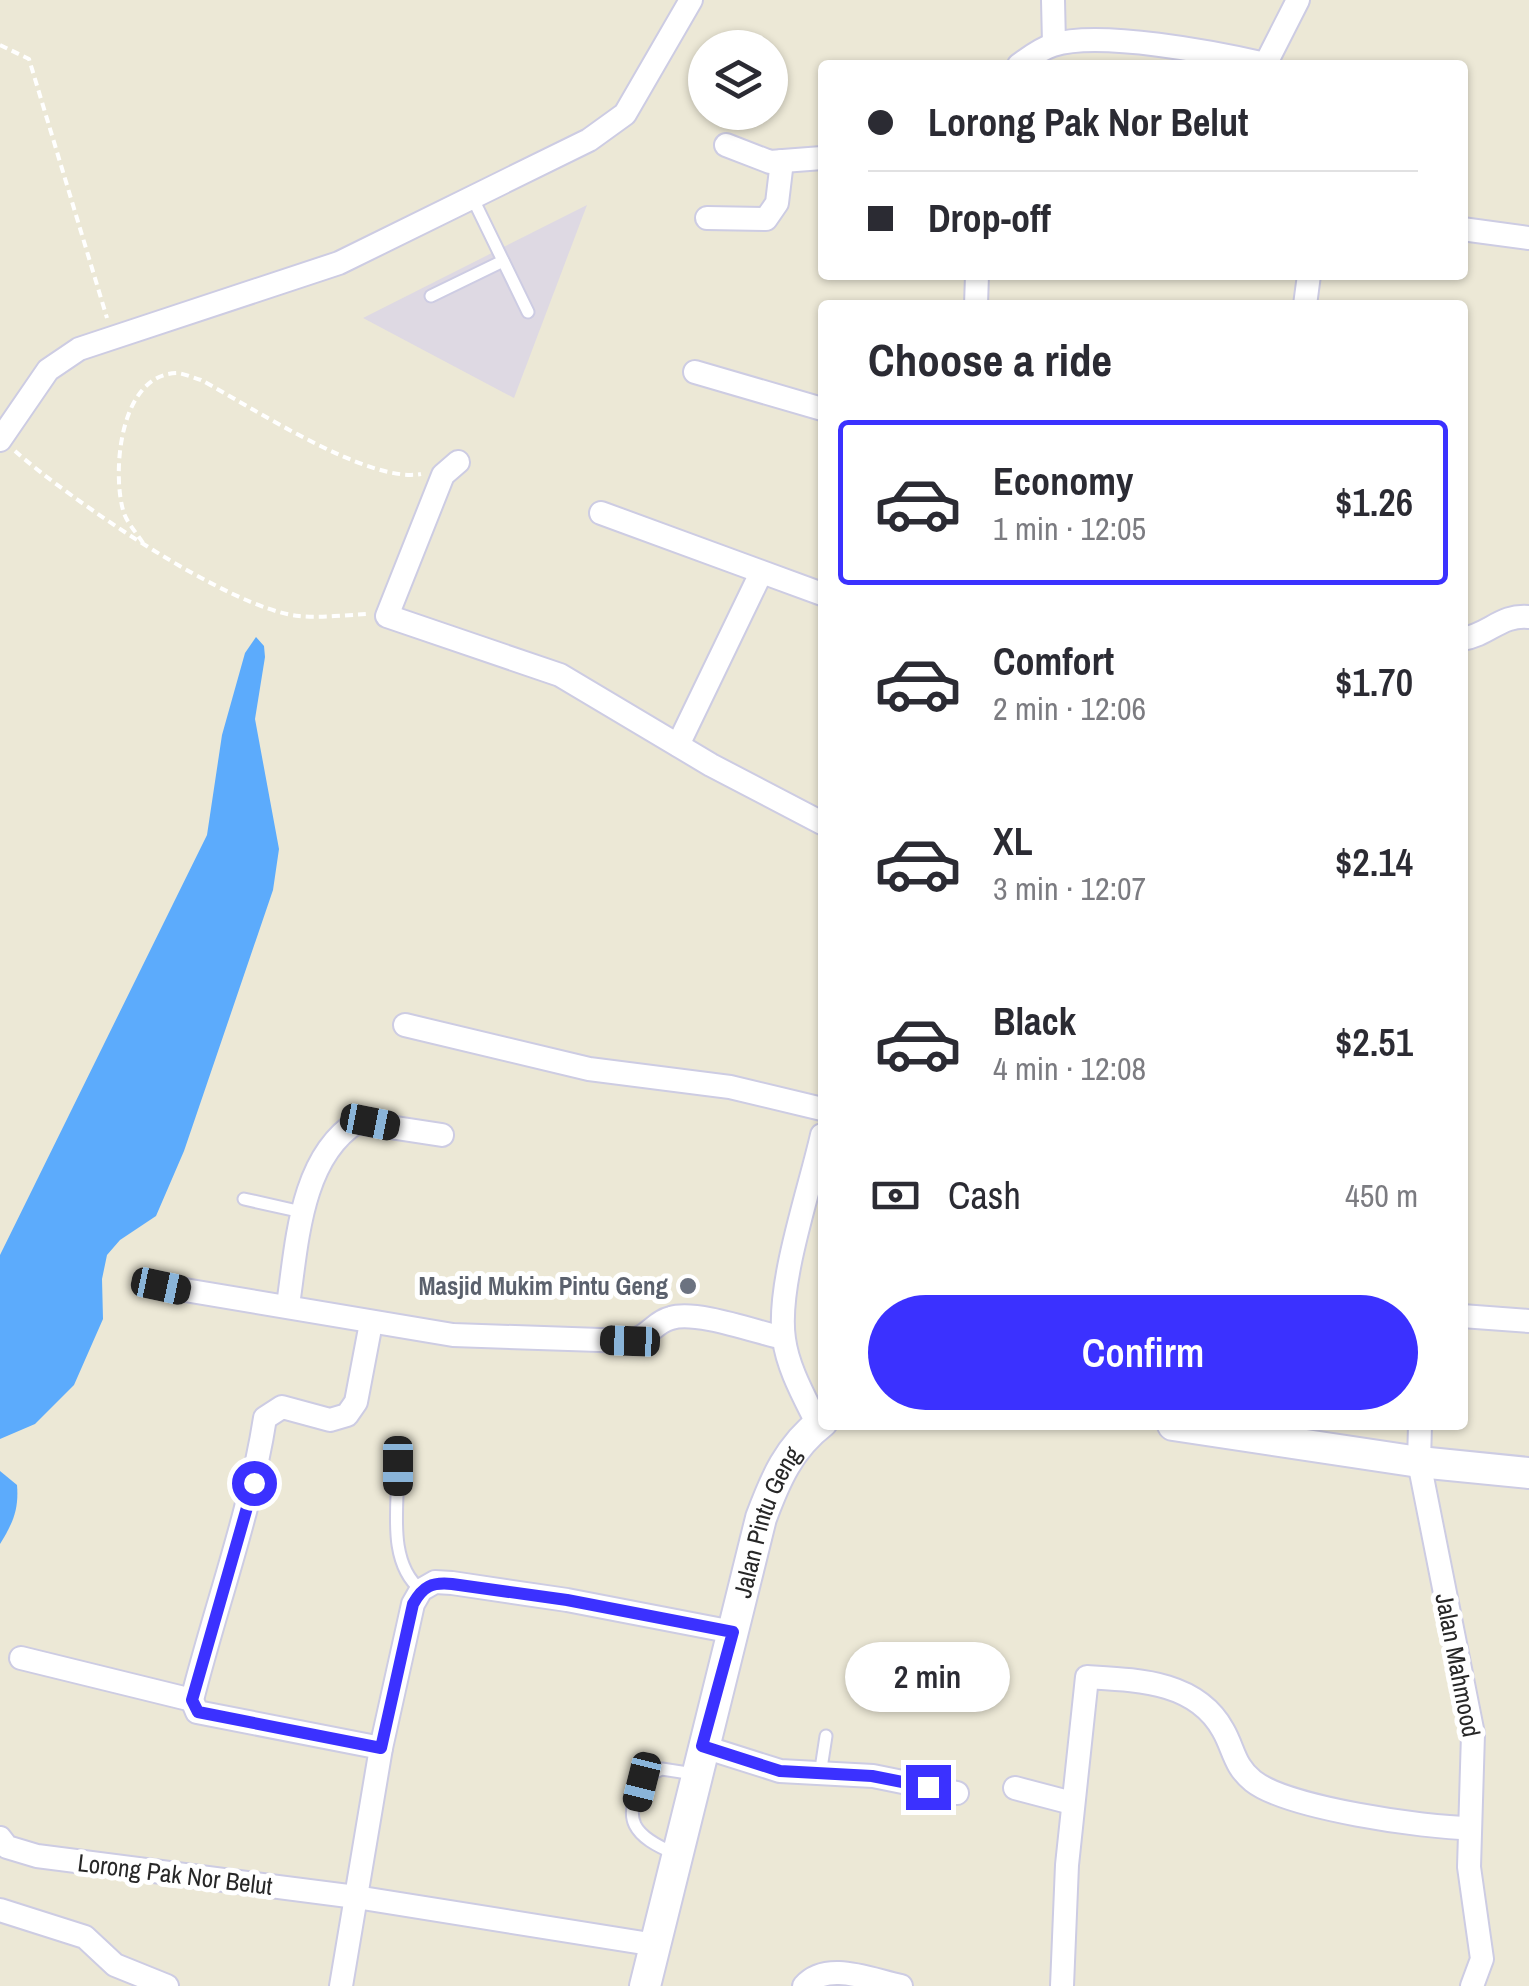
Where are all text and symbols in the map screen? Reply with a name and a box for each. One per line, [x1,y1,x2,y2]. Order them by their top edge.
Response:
map controls [688,30,788,130]
button: layers [688,30,788,130]
text: Lorong Pak Nor Belut [928,97,1248,148]
text: Drop-off [928,193,1051,244]
text: Choose a ride [868,329,1112,390]
text: Economy [993,456,1133,507]
icon: car [873,458,963,548]
text: $1.26 [1335,477,1413,528]
text: 1 min · 12:05 [993,507,1146,550]
text: Comfort [993,636,1114,687]
icon: car [873,638,963,728]
text: $1.70 [1335,657,1413,708]
text: 2 min · 12:06 [993,687,1146,730]
text: XL [993,816,1033,867]
icon: car [873,818,963,908]
text: $2.14 [1335,837,1413,888]
text: 3 min · 12:07 [993,867,1146,910]
text: Black [993,996,1076,1047]
icon: car [873,998,963,1088]
text: $2.51 [1335,1017,1413,1068]
text: 4 min · 12:08 [993,1047,1146,1090]
car [338,1102,402,1142]
icon: cash [868,1168,923,1223]
text: Cash [948,1170,1021,1221]
text: 450 m [1345,1174,1418,1217]
car [129,1265,193,1307]
place label: Masjid Mukim Pintu Geng [419,1269,668,1303]
marker: Masjid Mukim Pintu Geng [677,1275,699,1297]
button: Confirm [868,1295,1418,1410]
car [599,1325,661,1357]
car [383,1436,413,1496]
street label: Jalan Pintu Geng [725,1439,809,1601]
route start [232,1461,277,1506]
street label: Jalan Mahmood [1427,1590,1489,1740]
callout: 2 min [846,1642,1010,1712]
text: 2 min [894,1655,961,1698]
car [620,1749,664,1815]
route end [906,1765,951,1810]
street label: Lorong Pak Nor Belut [76,1845,275,1903]

